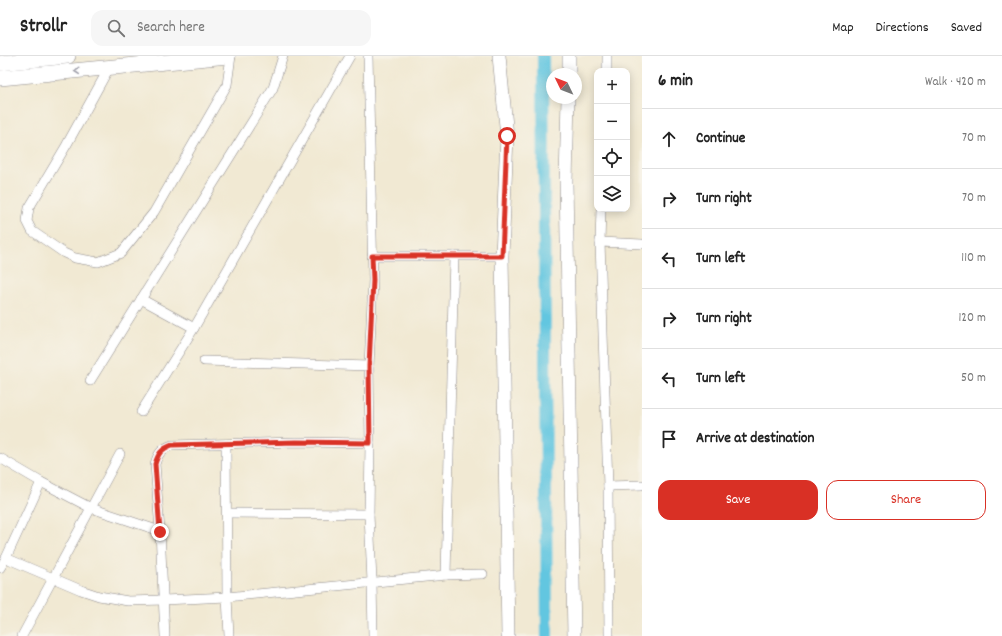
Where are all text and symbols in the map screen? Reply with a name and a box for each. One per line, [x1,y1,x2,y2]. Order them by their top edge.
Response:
search box [91,10,371,46]
text: Strollr [20,14,67,41]
icon: search [105,17,127,39]
text: Search here [137,17,205,39]
text: Map [832,18,854,38]
text: Directions [876,18,929,38]
text: Saved [951,18,982,38]
one-way arrow [74,66,80,75]
north arrow [546,68,582,104]
map controls [594,68,630,212]
button: + [594,68,630,104]
text: 6 min [658,70,693,94]
text: Walk · 420 m [925,73,986,92]
button: − [594,104,630,140]
route start [498,127,516,145]
icon: ahead [658,128,680,150]
text: Continue [696,128,745,150]
text: 70 m [962,129,986,148]
button: locate [594,140,630,176]
button: layers [594,176,630,212]
icon: right [658,188,680,210]
text: Turn right [696,188,752,210]
text: 70 m [962,189,986,208]
icon: left [658,248,680,270]
text: Turn left [696,248,745,270]
text: 110 m [961,249,986,268]
icon: right [658,308,680,330]
text: Turn right [696,308,752,330]
text: 120 m [958,309,986,328]
icon: left [658,368,680,390]
text: Turn left [696,368,745,390]
text: 50 m [961,369,986,388]
icon: arrive [658,428,680,450]
text: Arrive at destination [696,428,814,450]
button: Save [658,480,818,520]
button: Share [826,480,986,520]
route end [151,523,169,541]

